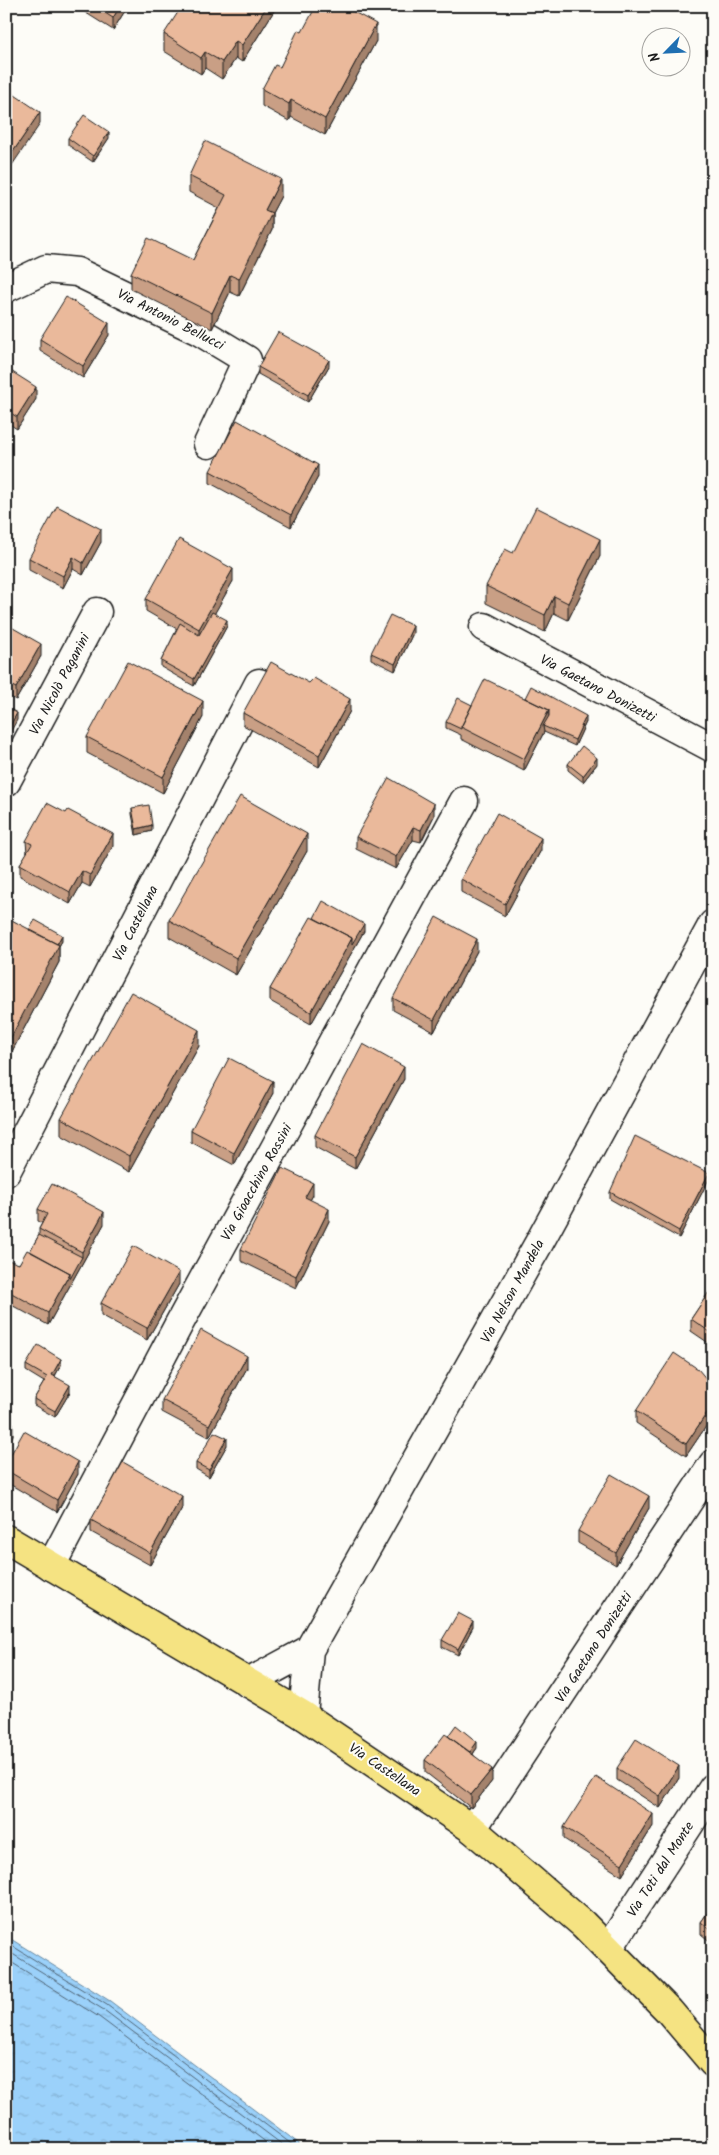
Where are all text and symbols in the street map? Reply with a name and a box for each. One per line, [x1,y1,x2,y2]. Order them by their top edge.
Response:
north arrow [642,28,692,78]
text: N [643,48,667,65]
street label: Via Antonio Bellucci [113,283,229,357]
street label: Via Nicolò Paganini [24,629,96,739]
street label: Via Gaetano Donizetti [536,649,660,729]
street label: Via Castellana [107,881,165,965]
street label: Via Gioacchino Rossini [215,1119,299,1245]
street label: Via Nelson Mandela [475,1235,551,1348]
street label: Via Gaetano Donizetti [550,1587,638,1707]
street label: Via Castellana [344,1737,425,1802]
street label: Via Toti dal Monte [622,1817,700,1922]

